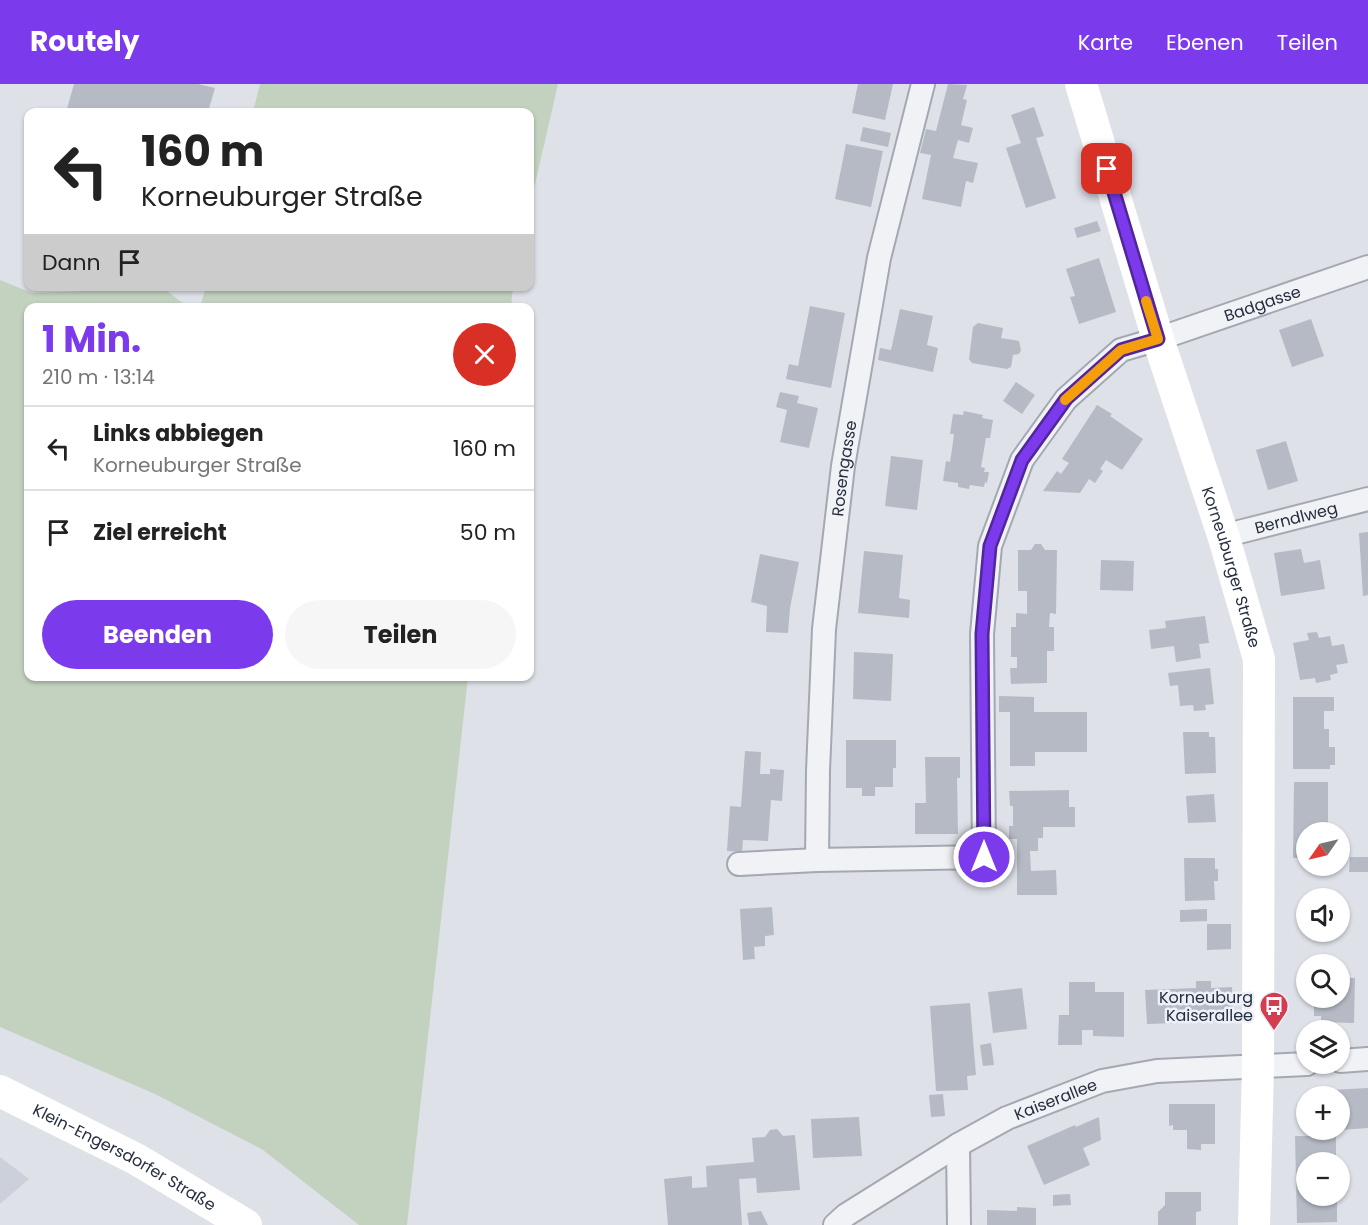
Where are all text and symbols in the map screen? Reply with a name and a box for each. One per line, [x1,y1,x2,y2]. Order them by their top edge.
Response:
text: Routely [30,22,140,61]
text: Karte [1078,28,1133,57]
text: Ebenen [1166,28,1244,57]
text: Teilen [1277,28,1338,57]
text: 160 m [141,122,264,181]
icon: left [42,132,120,210]
pin [1081,143,1132,194]
icon: arrive [1090,152,1123,185]
text: Korneuburger Straße [141,178,423,215]
icon: arrive [113,246,146,279]
text: Dann [42,247,101,278]
street label: Badgasse [1221,280,1304,328]
text: 1 Min. [42,314,141,365]
button: close [453,323,516,386]
text: 210 m · 13:14 [42,363,155,391]
text: Links abbiegen [93,418,264,449]
street label: Rosengasse [826,419,863,518]
icon: left [42,432,75,465]
text: 160 m [453,433,516,464]
text: Korneuburger Straße [93,451,302,479]
street label: Korneuburger Straße [1196,484,1266,650]
street label: Berndlweg [1252,496,1340,540]
icon: arrive [42,516,75,549]
text: Ziel erreicht [93,517,227,548]
text: 50 m [460,517,516,548]
button: Beenden [42,600,273,669]
button: Teilen [285,600,516,669]
north arrow [1296,822,1350,876]
map controls [1296,822,1350,1206]
position arrow [952,825,1016,889]
button: sound [1296,888,1350,942]
button: search [1296,954,1350,1008]
place label: Korneuburg Kaiserallee [1159,986,1253,1027]
bus stop icon: Korneuburg Kaiserallee [1258,990,1290,1032]
button: layers [1296,1020,1350,1074]
street label: Kaiserallee [1011,1073,1101,1126]
button: + [1296,1086,1350,1140]
street label: Klein-Engersdorfer Straße [29,1098,220,1216]
button: − [1296,1152,1350,1206]

